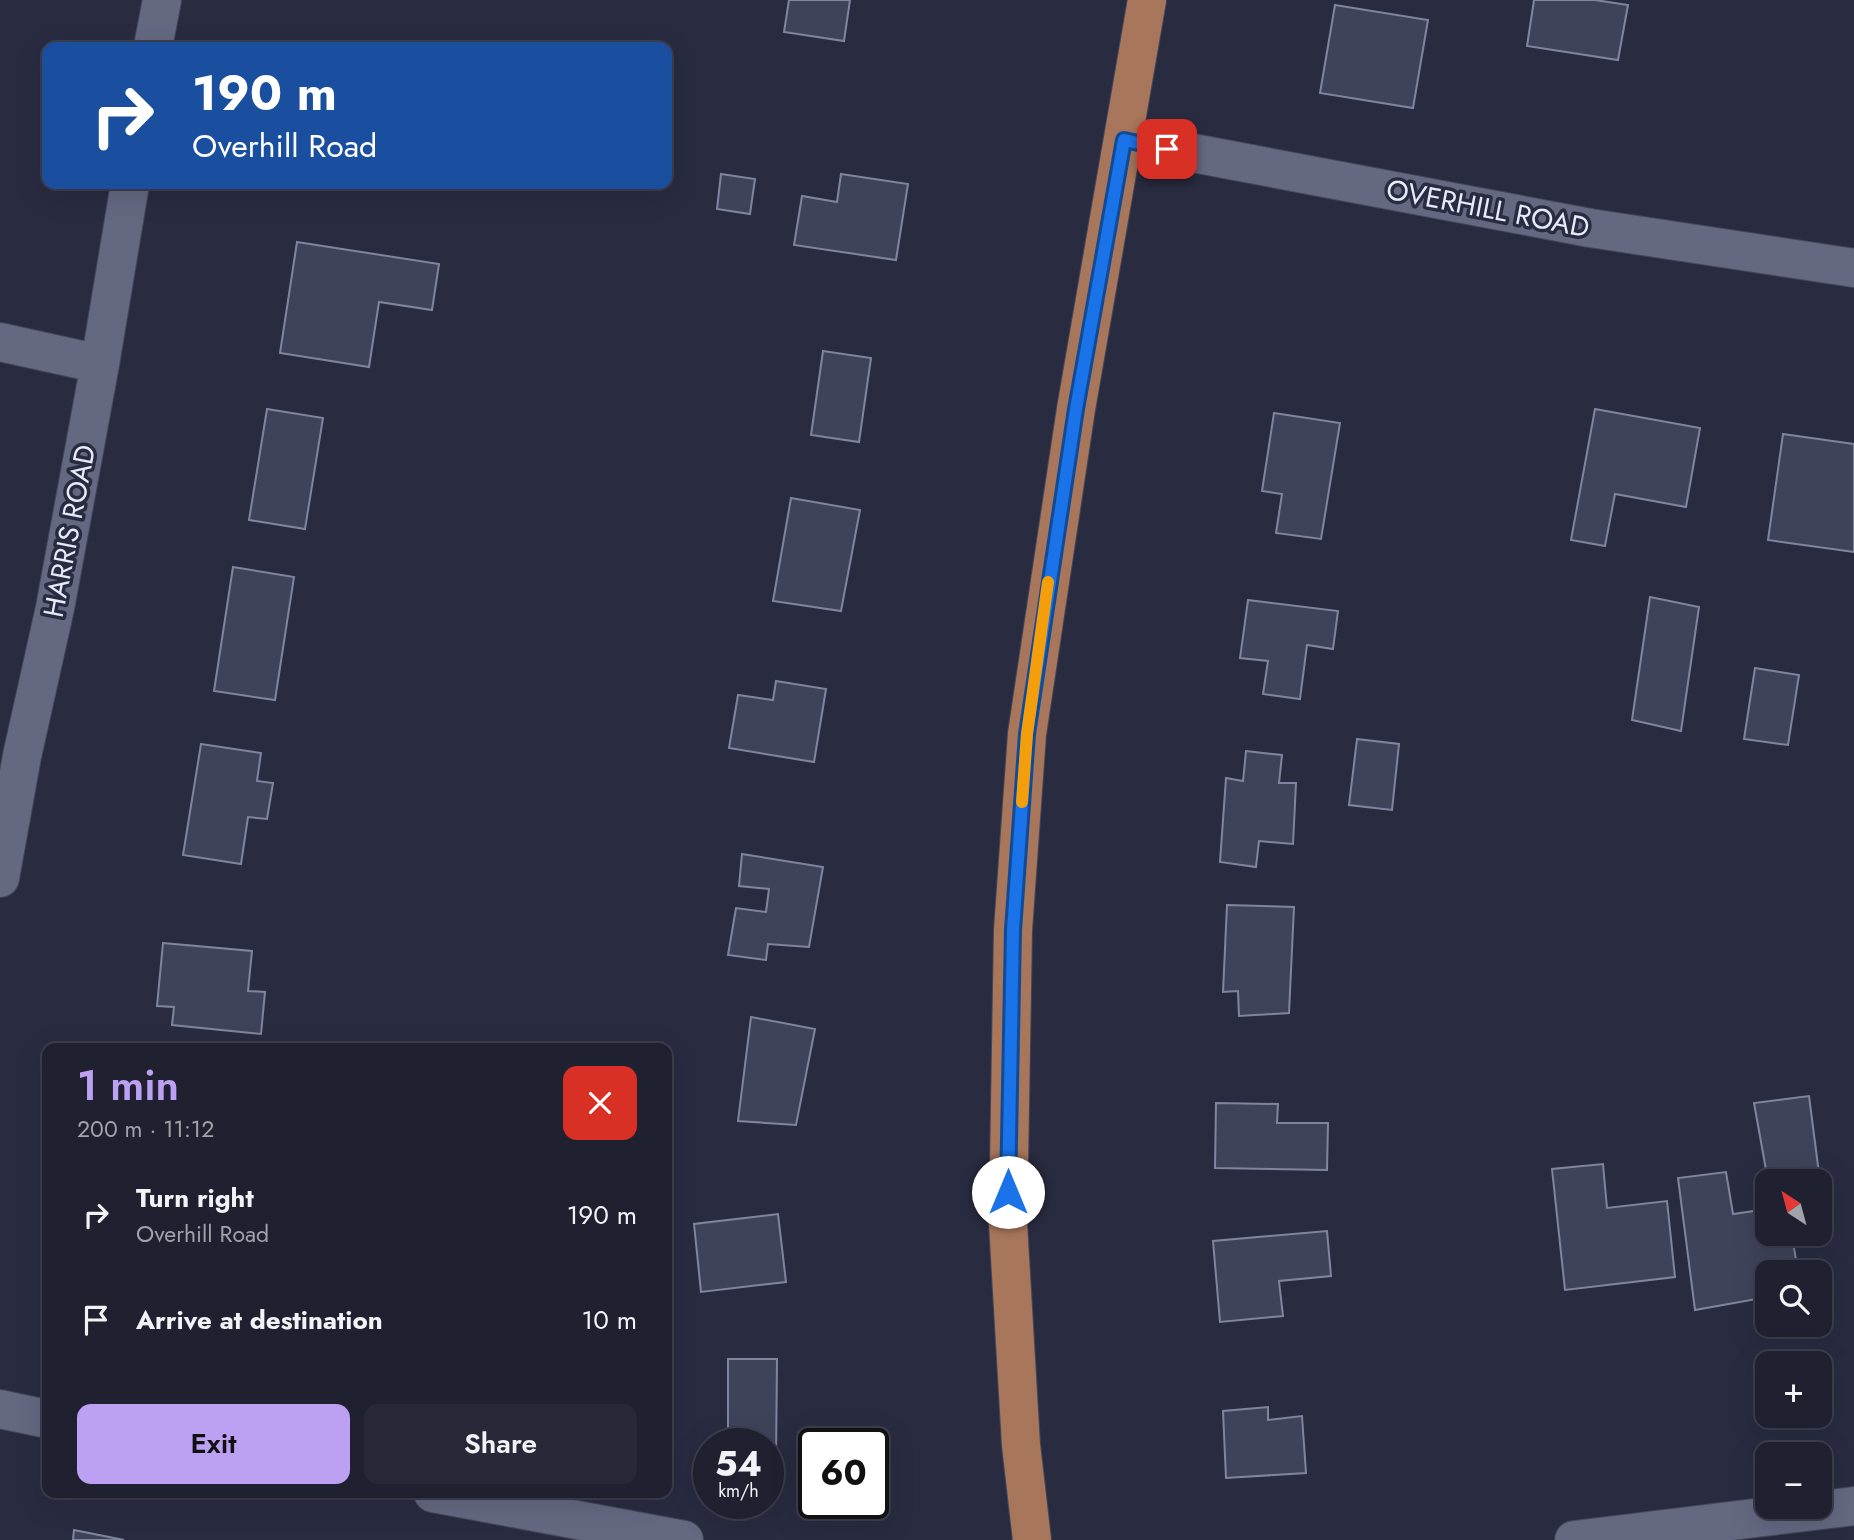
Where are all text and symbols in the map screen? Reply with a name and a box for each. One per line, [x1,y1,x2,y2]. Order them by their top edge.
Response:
text: 190 m [192,58,337,128]
icon: right [77,70,168,161]
pin [1137,119,1197,179]
text: Overhill Road [192,123,377,169]
icon: arrive [1148,130,1186,168]
street label: OVERHILL ROAD [1383,169,1593,248]
street label: HARRIS ROAD [33,441,106,621]
text: 1 min [77,1055,179,1116]
button: close [563,1066,637,1140]
text: 200 m · 11:12 [77,1112,214,1146]
position arrow [971,1155,1045,1229]
north arrow [1755,1169,1832,1246]
map controls [1755,1169,1832,1519]
text: Turn right [136,1179,254,1217]
icon: right [77,1196,115,1234]
text: 190 m [567,1196,637,1234]
text: Overhill Road [136,1217,269,1251]
button: search [1755,1260,1832,1337]
icon: arrive [77,1301,115,1339]
text: Arrive at destination [136,1301,383,1339]
text: 10 m [582,1301,637,1339]
button: + [1755,1351,1832,1428]
button: Exit [77,1404,350,1484]
button: Share [364,1404,637,1484]
speed limit sign: 60 [798,1428,889,1519]
text: 54 [715,1439,762,1489]
button: − [1755,1442,1832,1519]
text: km/h [718,1478,759,1504]

